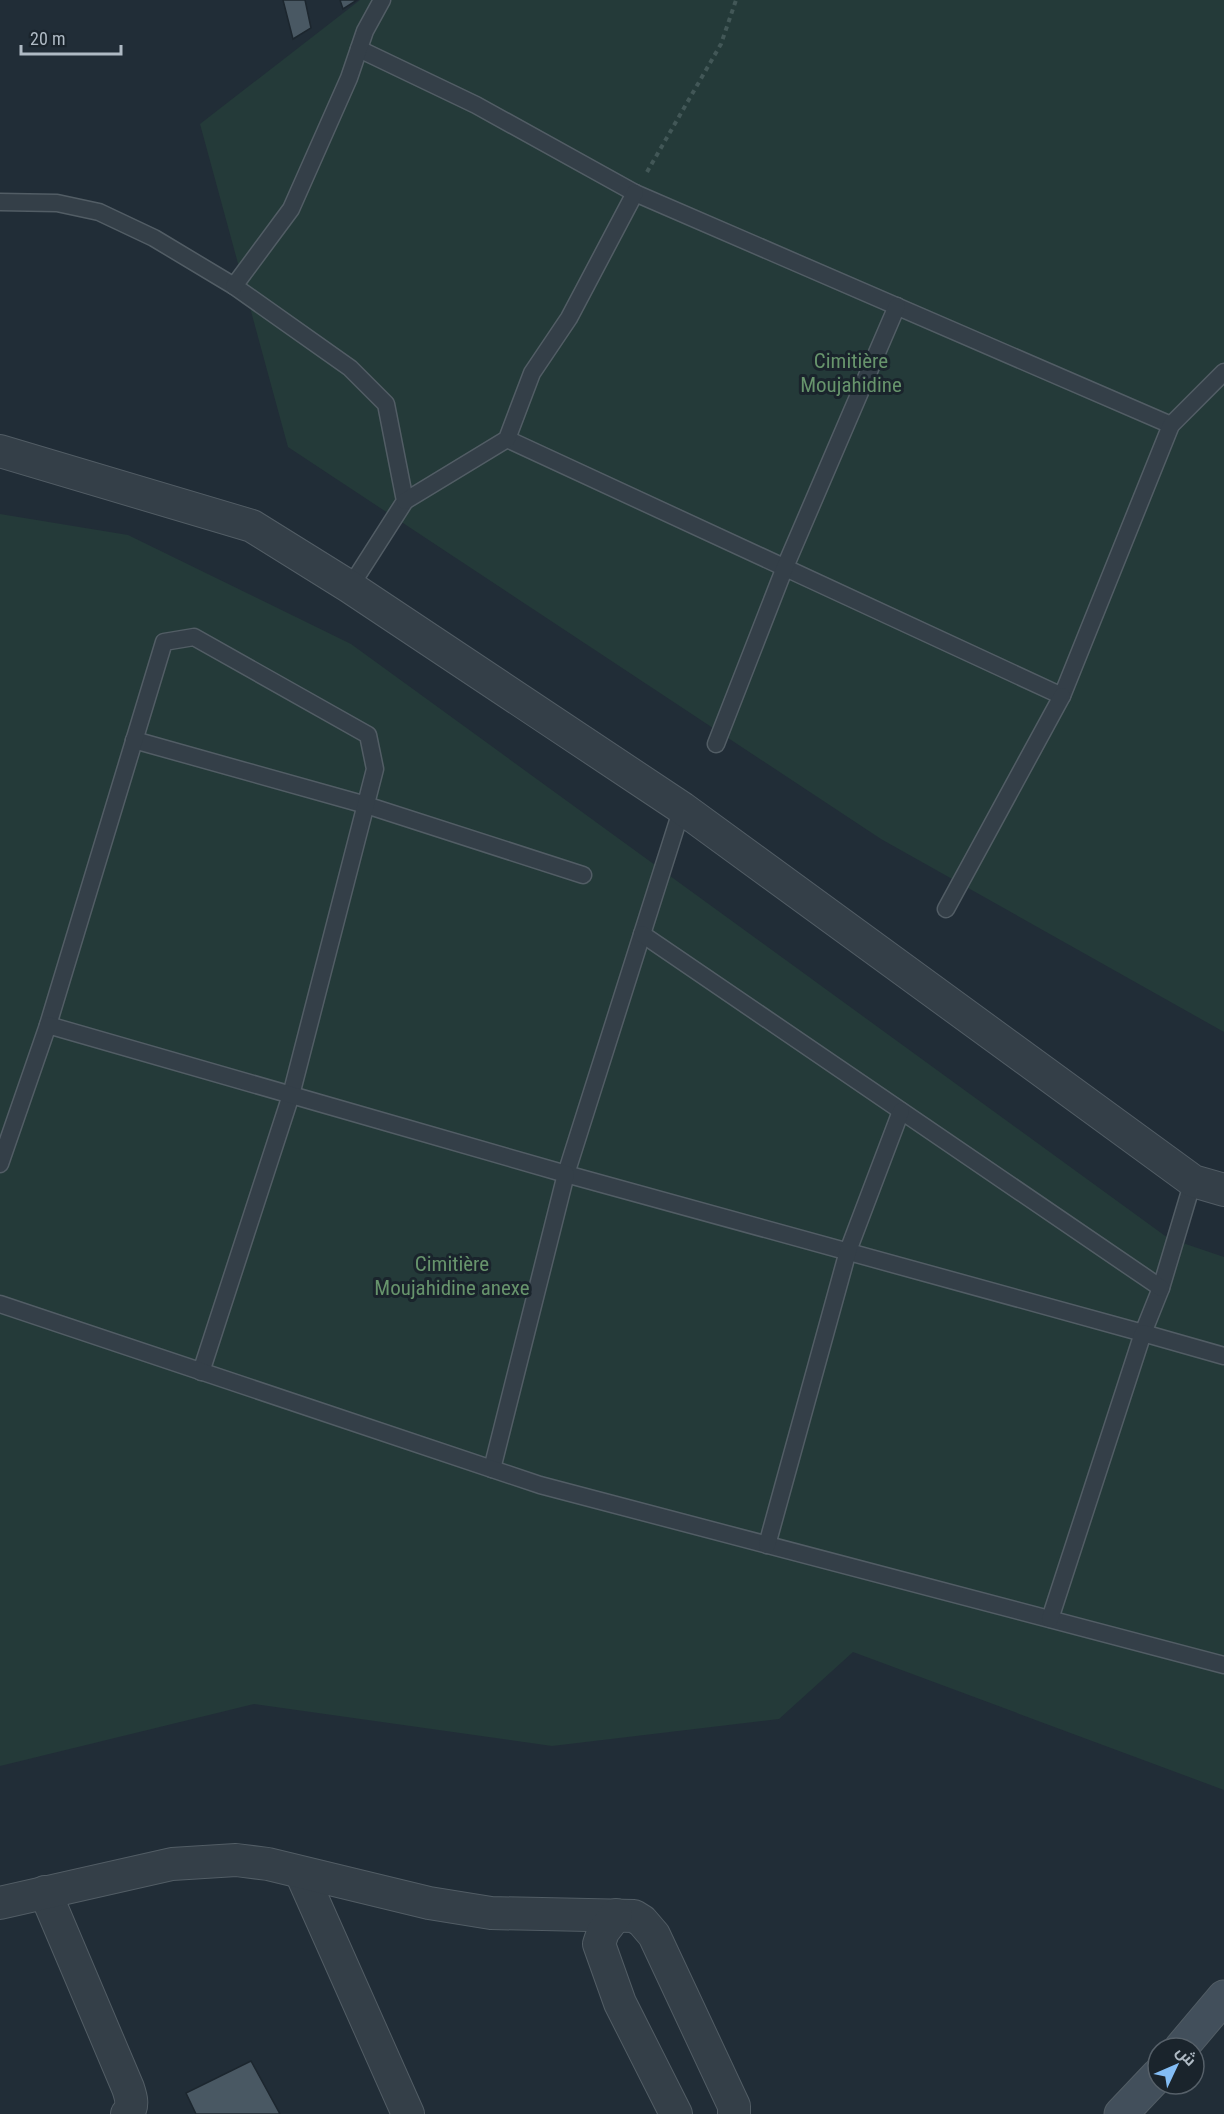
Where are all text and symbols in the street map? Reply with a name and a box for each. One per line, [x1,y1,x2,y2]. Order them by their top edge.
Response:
scale bar [21,18,122,56]
text: 20 m [30,28,65,49]
park label: Cimitière Moujahidine [800,349,902,397]
park label: Cimitière Moujahidine anexe [374,1252,530,1300]
north arrow [1146,2036,1206,2096]
text: ش [1172,2042,1200,2070]

